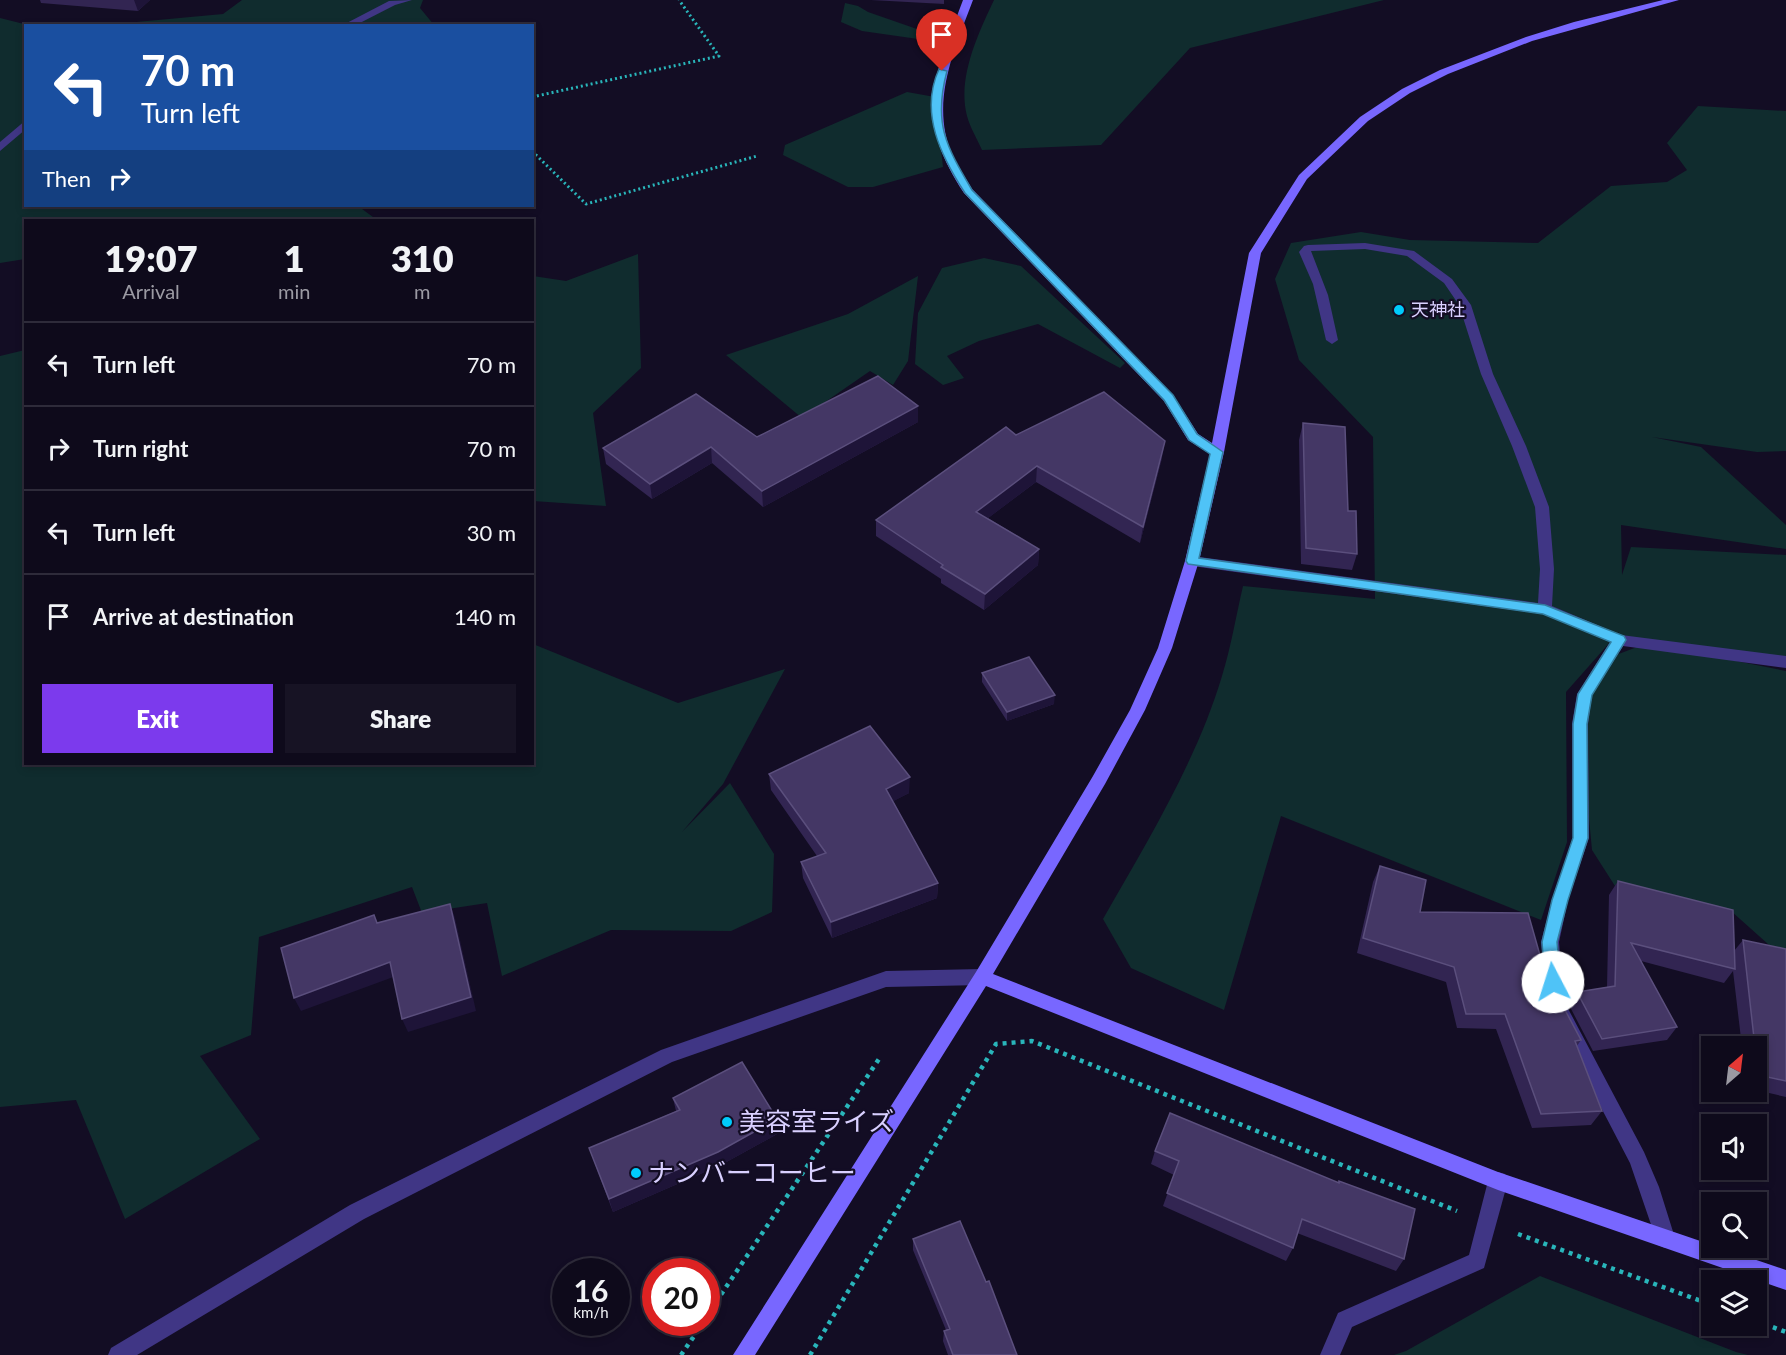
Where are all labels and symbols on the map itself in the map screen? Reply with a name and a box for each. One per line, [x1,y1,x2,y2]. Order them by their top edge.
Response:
pin [916,9,967,71]
place label: 天神社 [1411,298,1465,320]
marker: 天神社 [1392,303,1406,317]
position arrow [1521,950,1585,1014]
north arrow [1701,1036,1767,1102]
place label: 美容室ライズ [739,1105,894,1137]
marker: 美容室ライズ [720,1115,734,1129]
place label: ナンバーコーヒー [648,1156,856,1188]
marker: ナンバーコーヒー [629,1166,643,1180]
speed limit sign: 20 [642,1258,720,1336]

